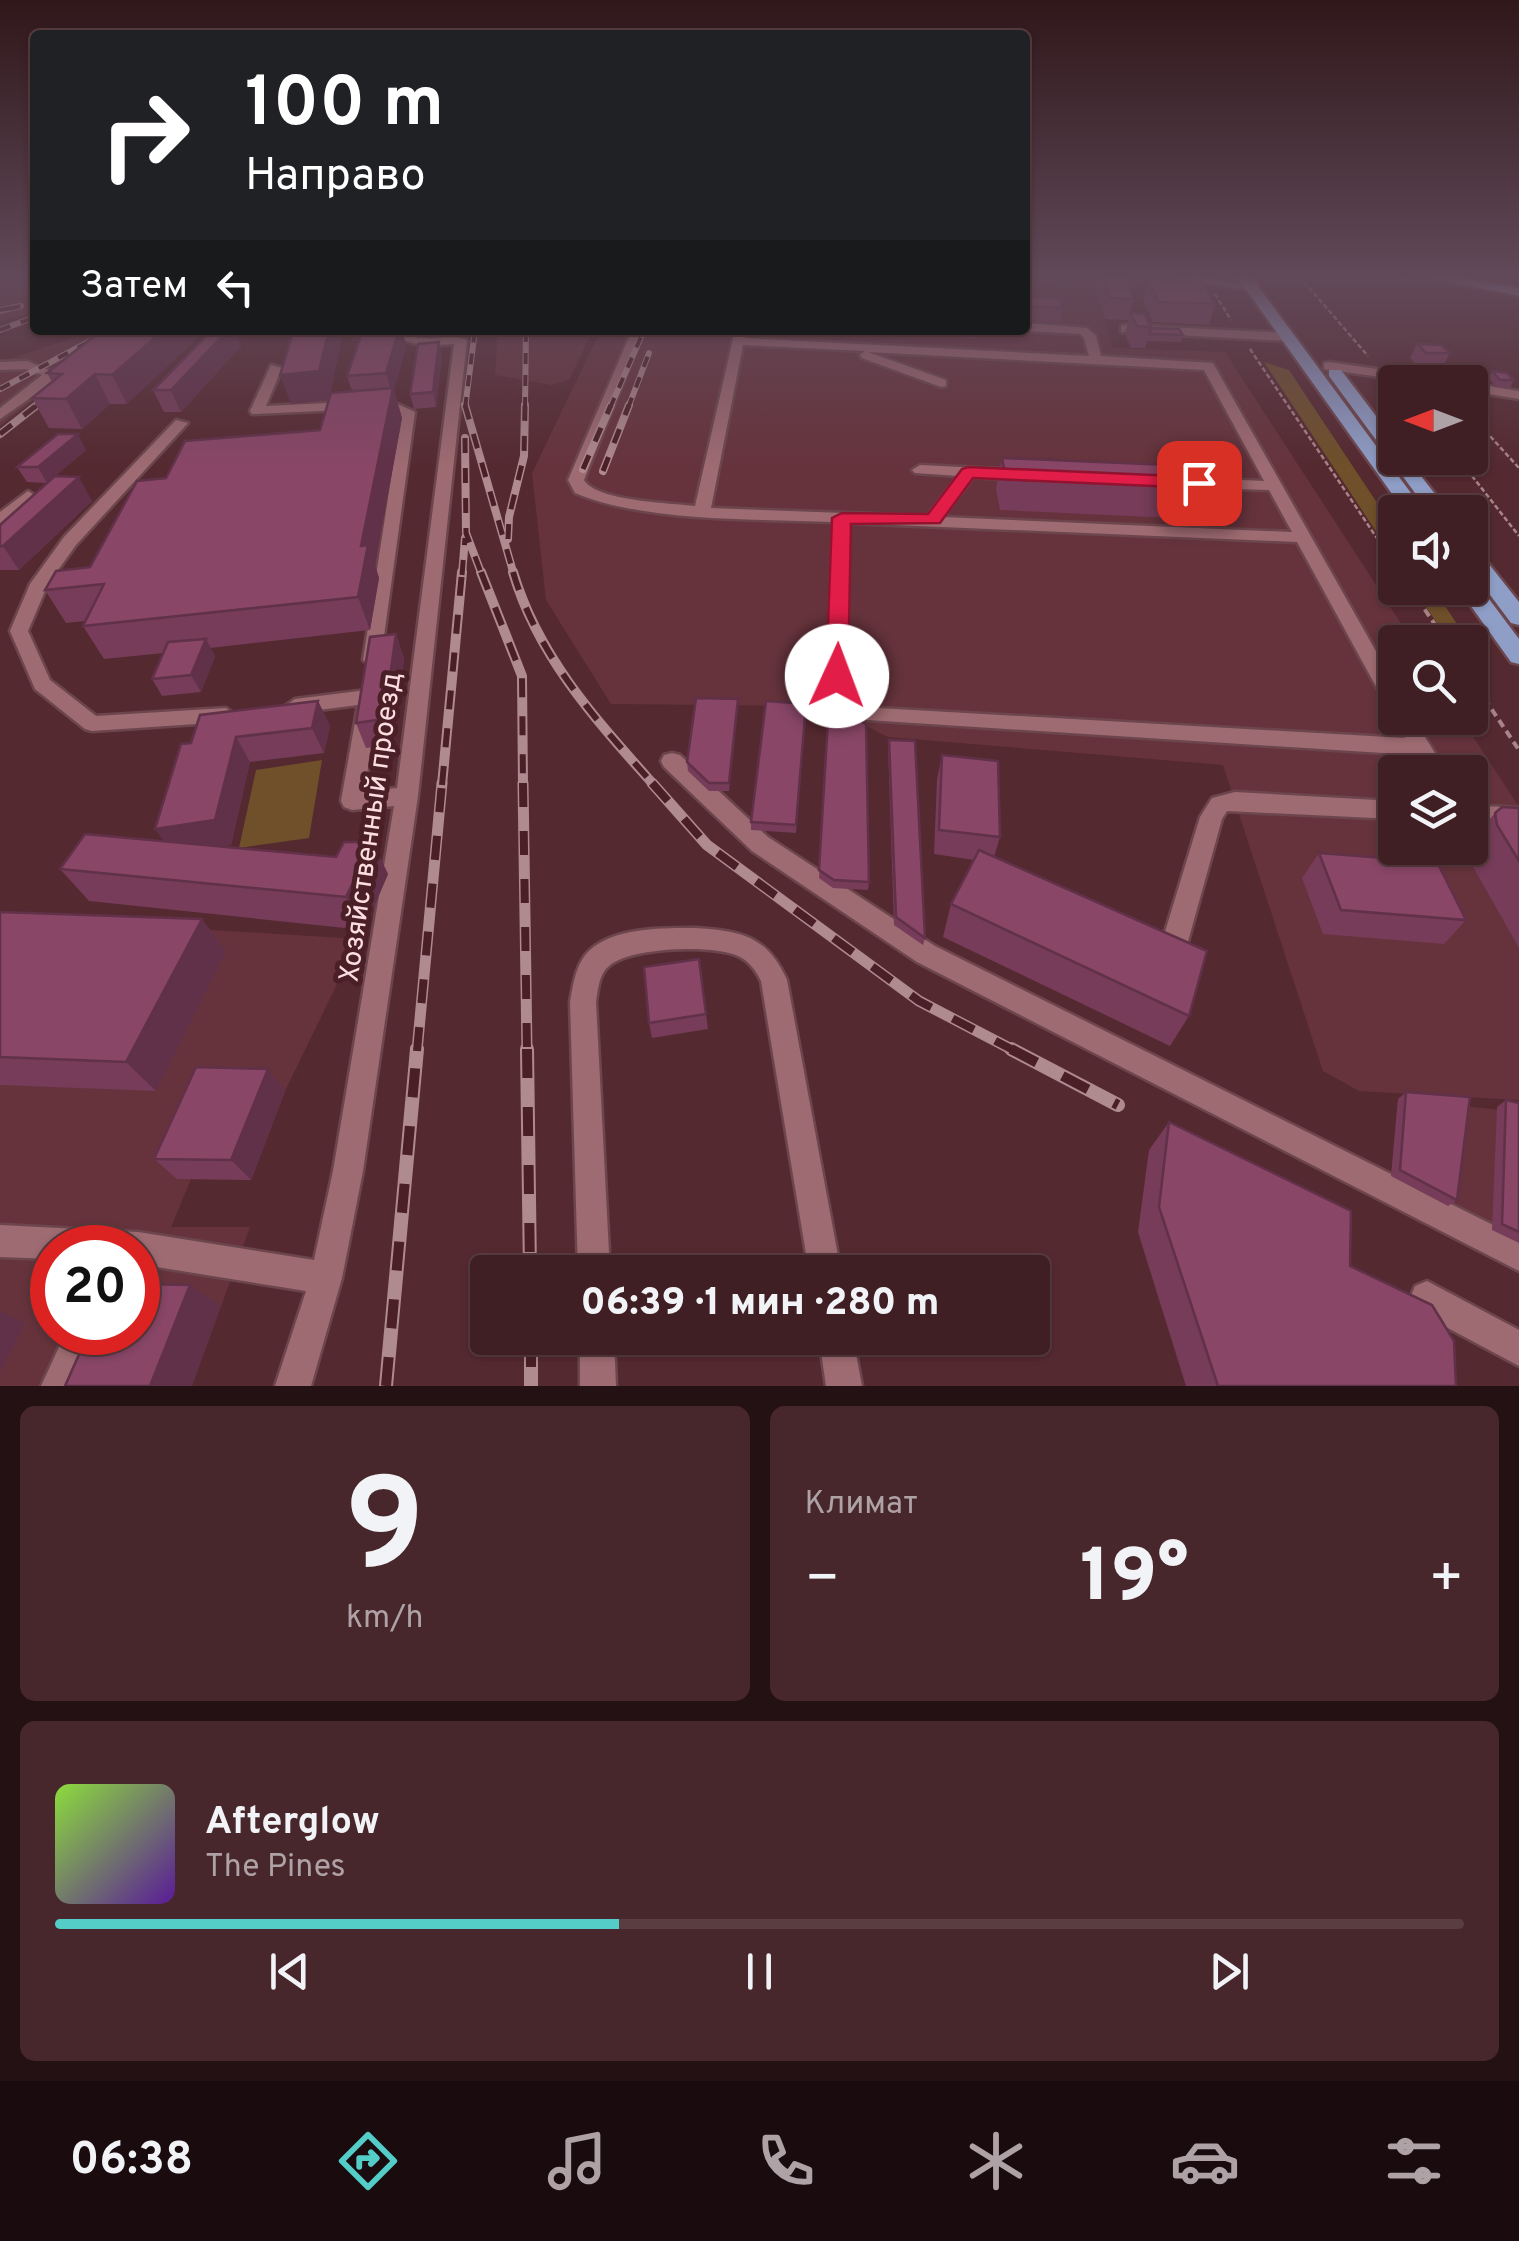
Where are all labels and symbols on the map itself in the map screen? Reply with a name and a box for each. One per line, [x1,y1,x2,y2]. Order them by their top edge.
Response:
north arrow [1378,365,1488,475]
pin [1157,441,1242,526]
position arrow [785,624,889,728]
street label: Хозяйственный проезд [332,670,412,985]
speed limit sign: 20 [30,1225,160,1355]

